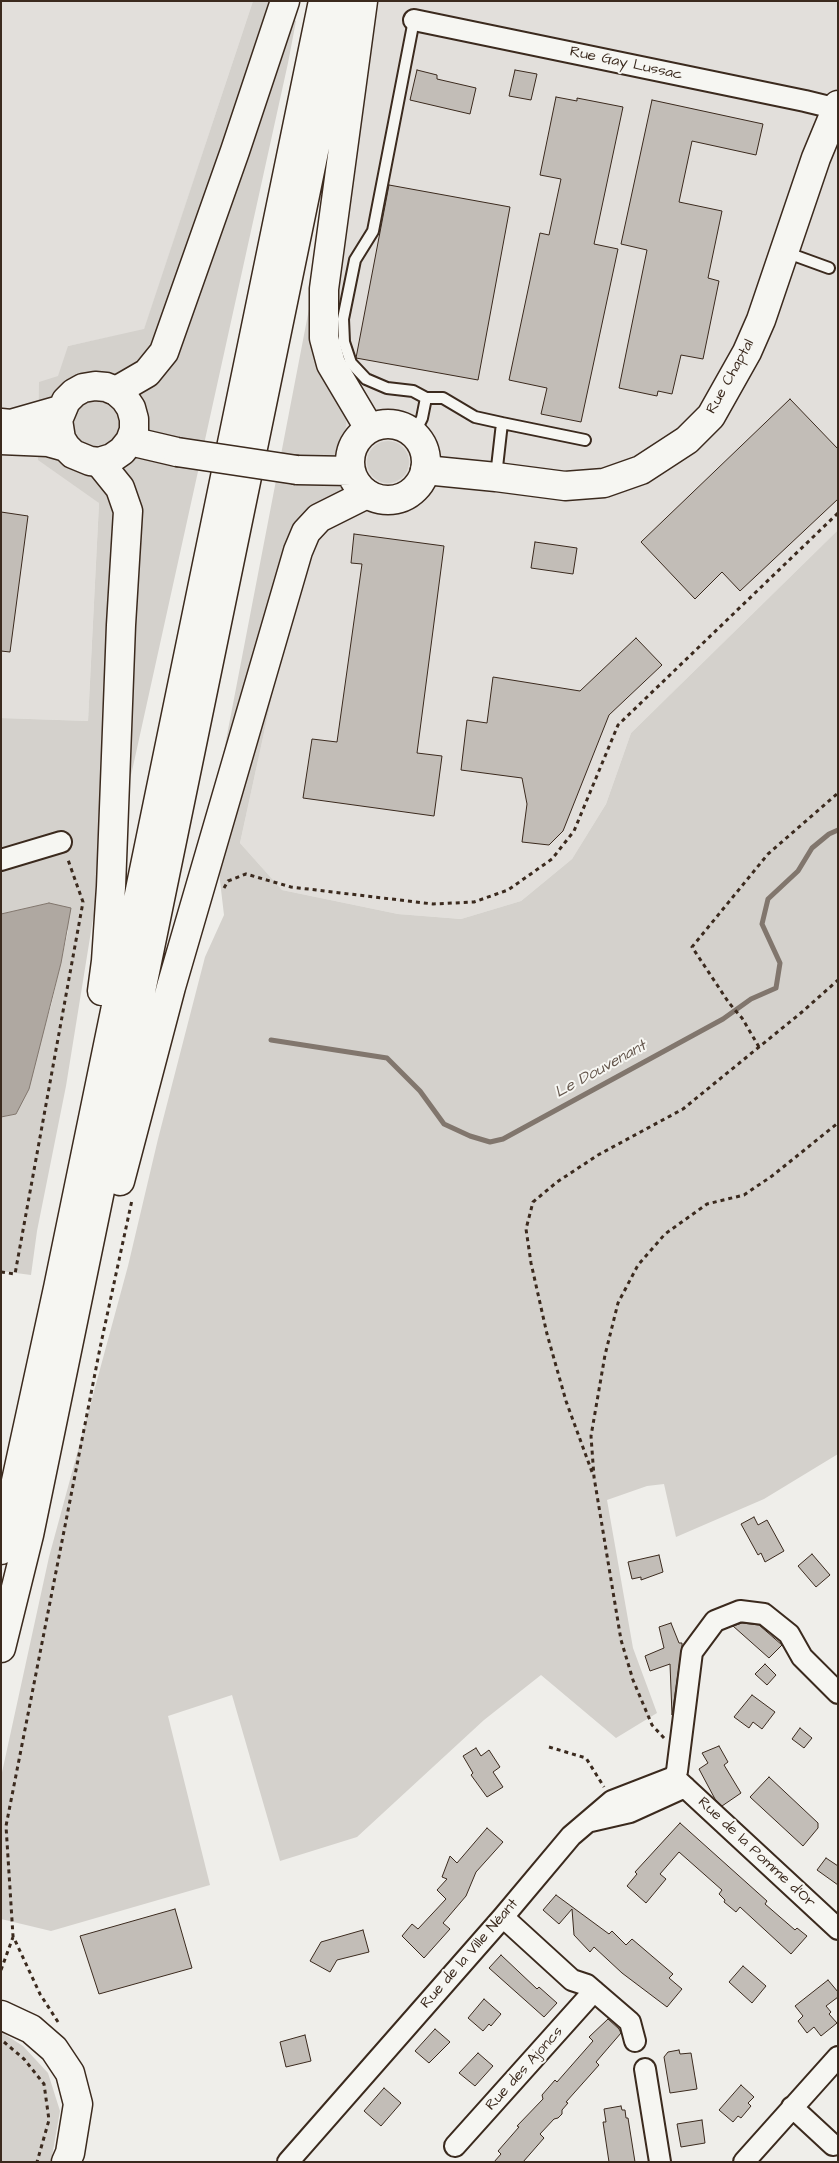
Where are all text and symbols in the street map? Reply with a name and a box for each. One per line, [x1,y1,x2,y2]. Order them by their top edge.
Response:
street label: Rue Gay Lussac [568,43,684,85]
street label: Rue Chaptal [703,337,759,417]
water label: Le Douvenant [552,1037,650,1103]
street label: Rue de la Pomme d'Or [693,1794,819,1912]
street label: Rue de la Ville Néant [417,1895,523,2013]
street label: Rue des Ajoncs [483,2023,567,2115]

